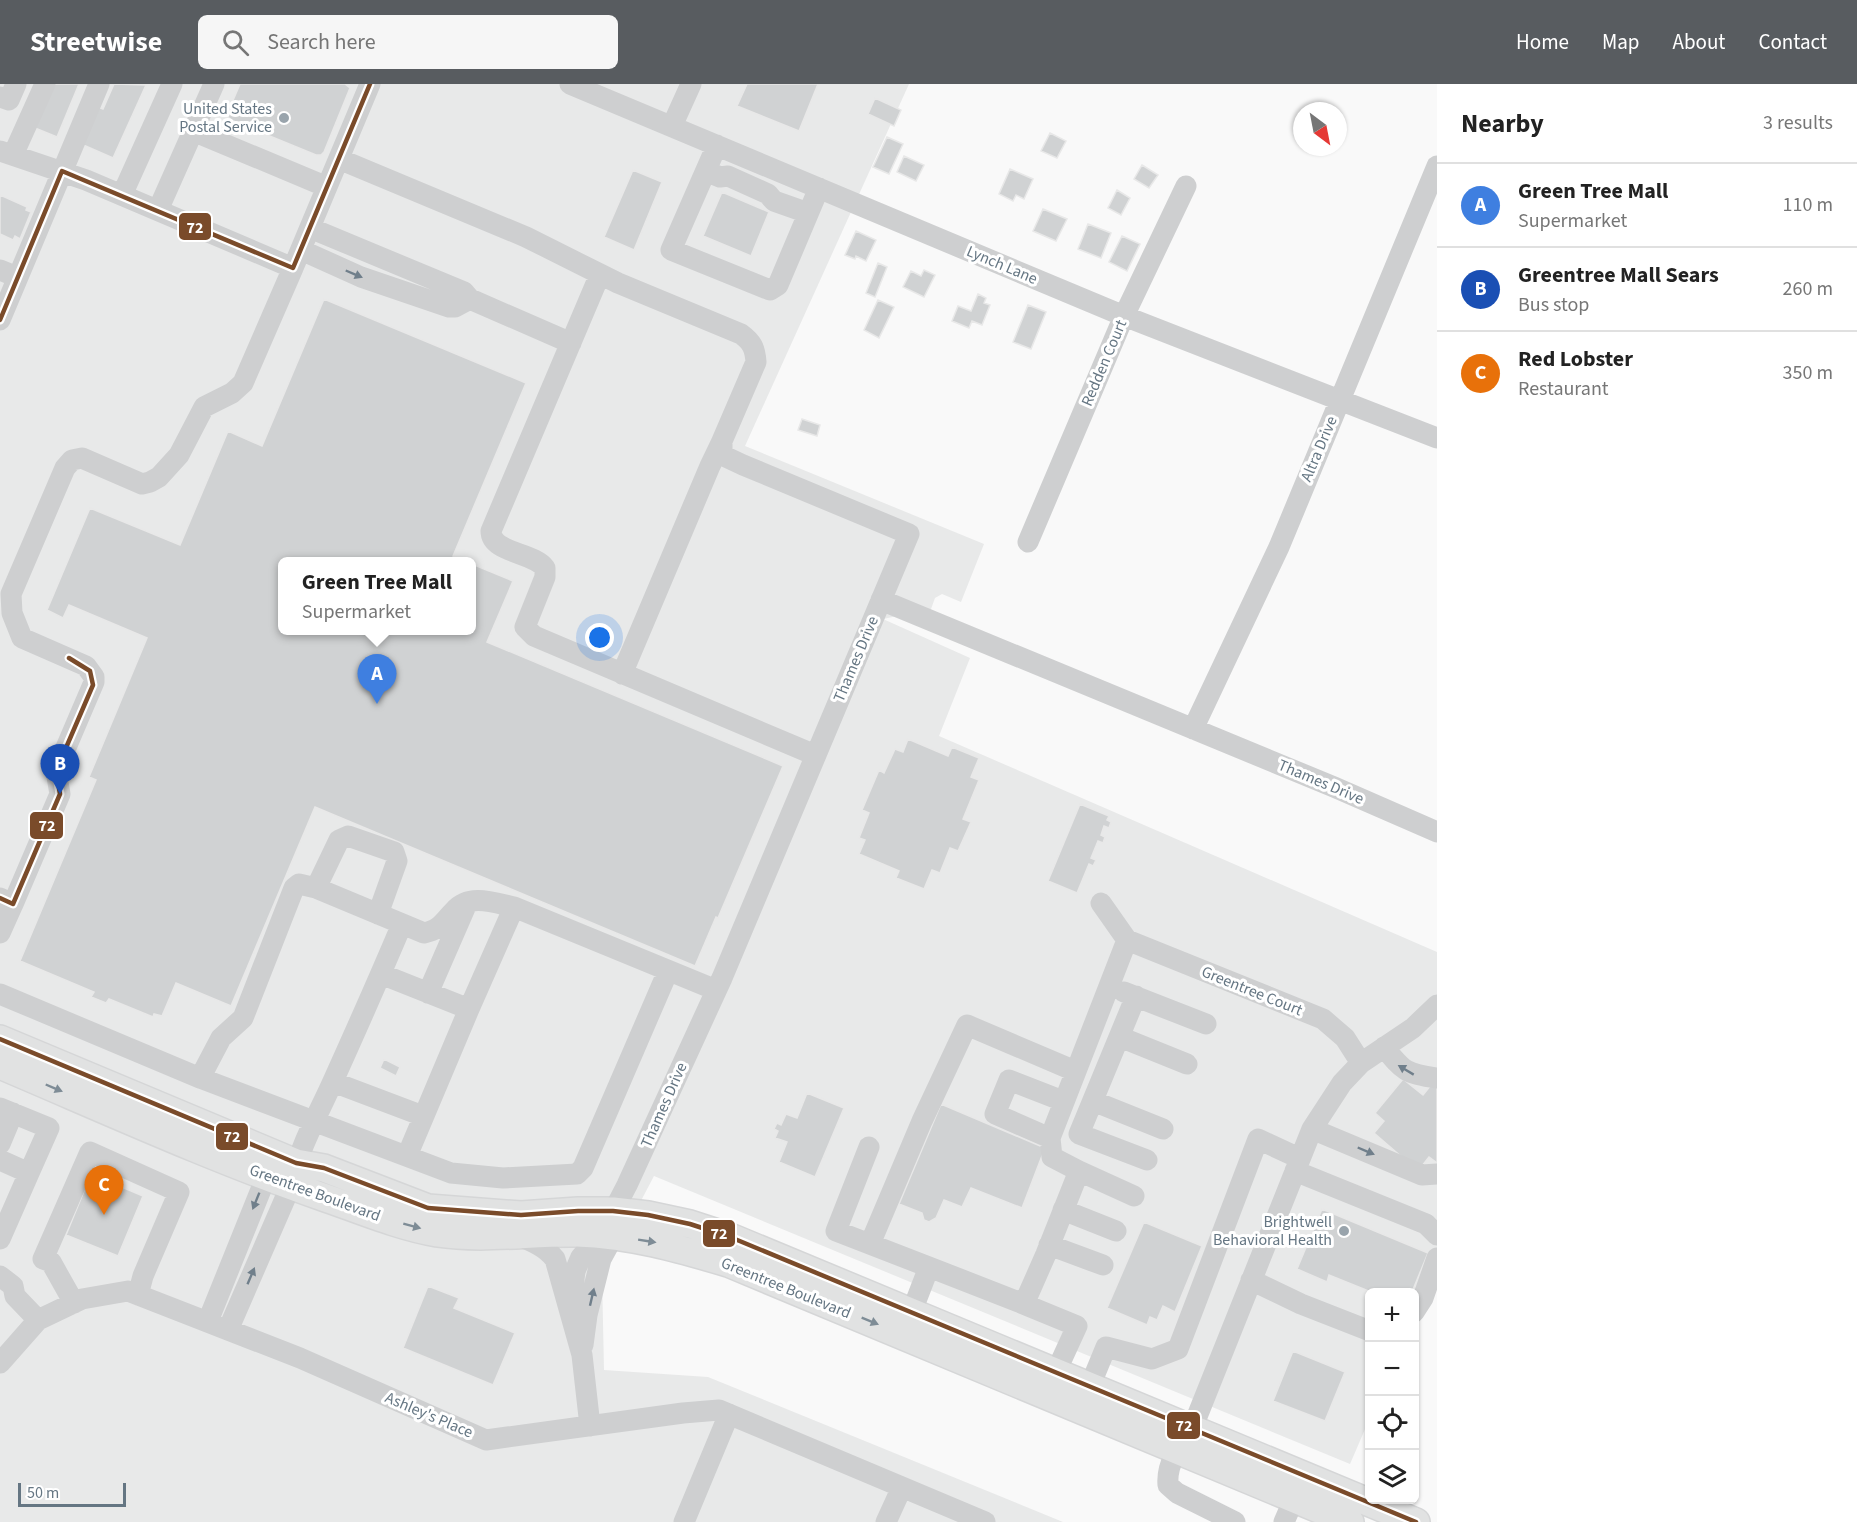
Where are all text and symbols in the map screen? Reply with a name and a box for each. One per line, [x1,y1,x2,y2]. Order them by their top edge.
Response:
search box [198,15,618,69]
text: Streetwise [30,22,162,62]
icon: search [219,26,252,59]
text: Search here [267,26,376,58]
text: Home [1516,27,1569,57]
text: Map [1602,27,1640,57]
text: About [1673,27,1725,57]
text: Contact [1758,27,1827,57]
place label: United States Postal Service [179,98,272,138]
north arrow [1293,102,1347,156]
text: Nearby [1461,105,1544,142]
text: 3 results [1763,109,1833,137]
marker: United States Postal Service [277,111,291,125]
text: Green Tree Mall [1518,175,1668,207]
text: A [1475,191,1486,219]
text: 110 m [1783,191,1833,219]
text: Supermarket [1518,207,1627,235]
line badge: 72 [178,212,212,241]
text: 72 [187,217,203,239]
street label: Lynch Lane [963,240,1041,290]
text: Greentree Mall Sears [1518,259,1719,291]
one-way arrow [346,269,364,279]
text: B [1474,275,1487,303]
text: 260 m [1783,275,1833,303]
text: Bus stop [1518,291,1589,319]
street label: Redden Court [1076,316,1132,410]
text: Red Lobster [1518,343,1633,375]
text: C [1475,359,1486,387]
text: 350 m [1783,359,1833,387]
text: Restaurant [1518,375,1609,403]
street label: Altra Drive [1295,413,1343,485]
popup [278,557,476,635]
text: Green Tree Mall [302,566,452,598]
text: Supermarket [302,598,411,626]
street label: Thames Drive [828,613,884,705]
your location [585,623,614,652]
pin: A [358,654,397,704]
pin: B [40,744,80,794]
street label: Thames Drive [1275,754,1367,810]
line badge: 72 [29,811,64,840]
text: 72 [39,815,55,837]
street label: Greentree Court [1198,961,1306,1022]
street label: Thames Drive [635,1059,693,1151]
one-way arrow [1398,1064,1415,1075]
one-way arrow [45,1084,63,1093]
line badge: 72 [215,1122,249,1151]
text: 72 [224,1126,240,1148]
one-way arrow [1357,1146,1375,1156]
street label: Greentree Boulevard [246,1159,384,1227]
pin: C [84,1166,124,1215]
one-way arrow [251,1192,260,1210]
place label: Brightwell Behavioral Health [1213,1211,1332,1251]
line badge: 72 [702,1219,736,1248]
one-way arrow [403,1222,421,1232]
text: 72 [711,1223,727,1245]
marker: Brightwell Behavioral Health [1337,1224,1351,1238]
one-way arrow [638,1236,657,1245]
street label: Greentree Boulevard [718,1252,854,1324]
one-way arrow [247,1267,256,1285]
one-way arrow [587,1288,597,1306]
map controls [1365,1288,1419,1504]
button: + [1365,1288,1419,1342]
one-way arrow [861,1317,879,1326]
button: − [1365,1342,1419,1396]
street label: Ashley's Place [382,1387,476,1443]
button: locate [1365,1396,1419,1450]
line badge: 72 [1166,1411,1201,1440]
text: 72 [1176,1415,1192,1437]
button: layers [1365,1450,1419,1504]
scale bar [18,1480,126,1508]
text: 50 m [27,1482,59,1504]

